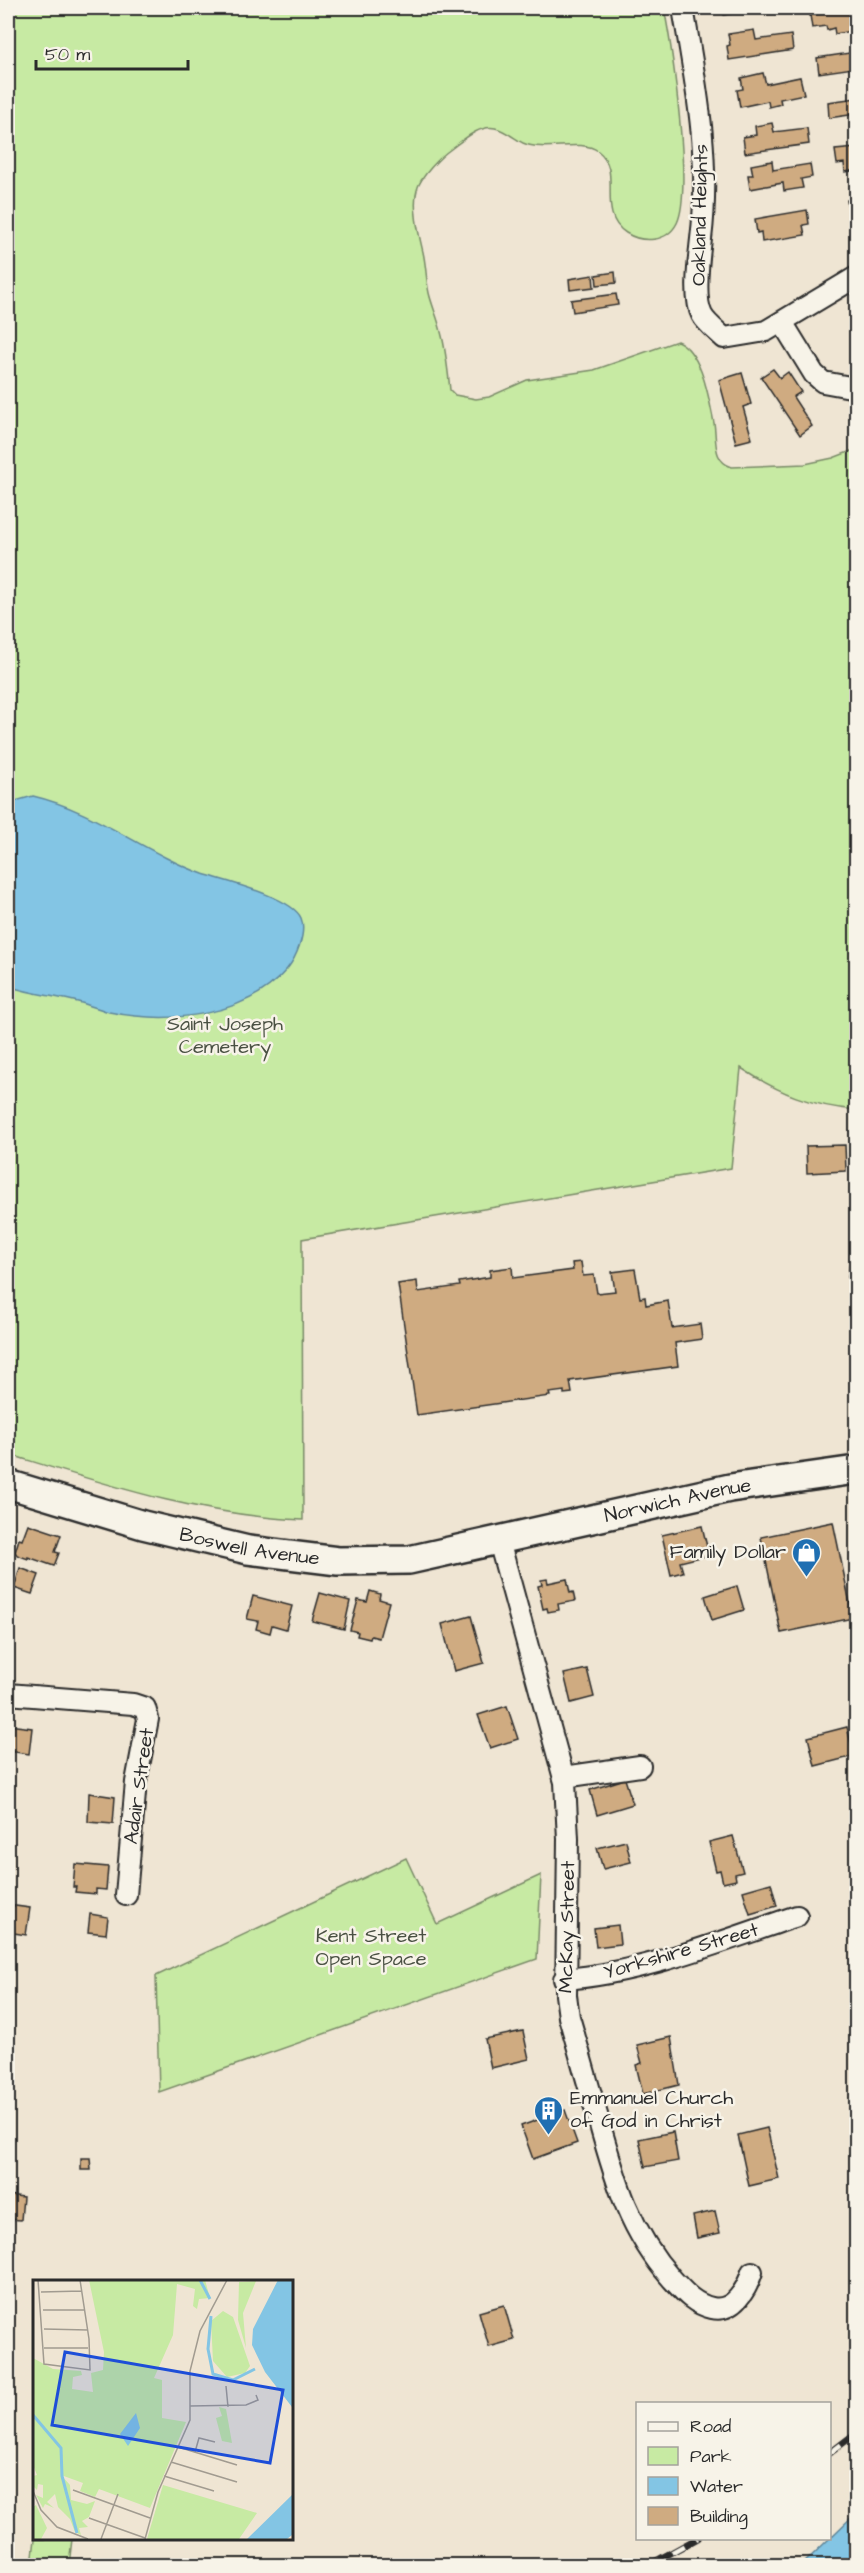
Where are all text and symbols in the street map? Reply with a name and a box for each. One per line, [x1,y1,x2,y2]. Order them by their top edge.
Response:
scale bar [36,33,188,71]
text: 50 m [45,42,90,67]
street label: Oakland Heights [685,144,716,286]
park label: Saint Joseph Cemetery [167,1010,283,1062]
street label: Norwich Avenue [602,1471,753,1530]
street label: Boswell Avenue [177,1520,321,1573]
shop icon: Family Dollar [791,1536,823,1578]
place label: Family Dollar [670,1538,786,1567]
street label: Adair Street [117,1726,161,1846]
street label: McKay Street [552,1861,583,1993]
street label: Yorkshire Street [600,1916,762,1986]
park label: Kent Street Open Space [316,1922,427,1973]
place label: Emmanuel Church of God in Christ [570,2084,733,2135]
building icon: Emmanuel Church of God in Christ [533,2094,565,2136]
inset map [33,2280,292,2540]
legend [636,2402,831,2540]
text: Road [690,2414,731,2439]
text: Park [690,2444,732,2469]
text: Water [690,2474,743,2499]
text: Building [690,2504,748,2530]

